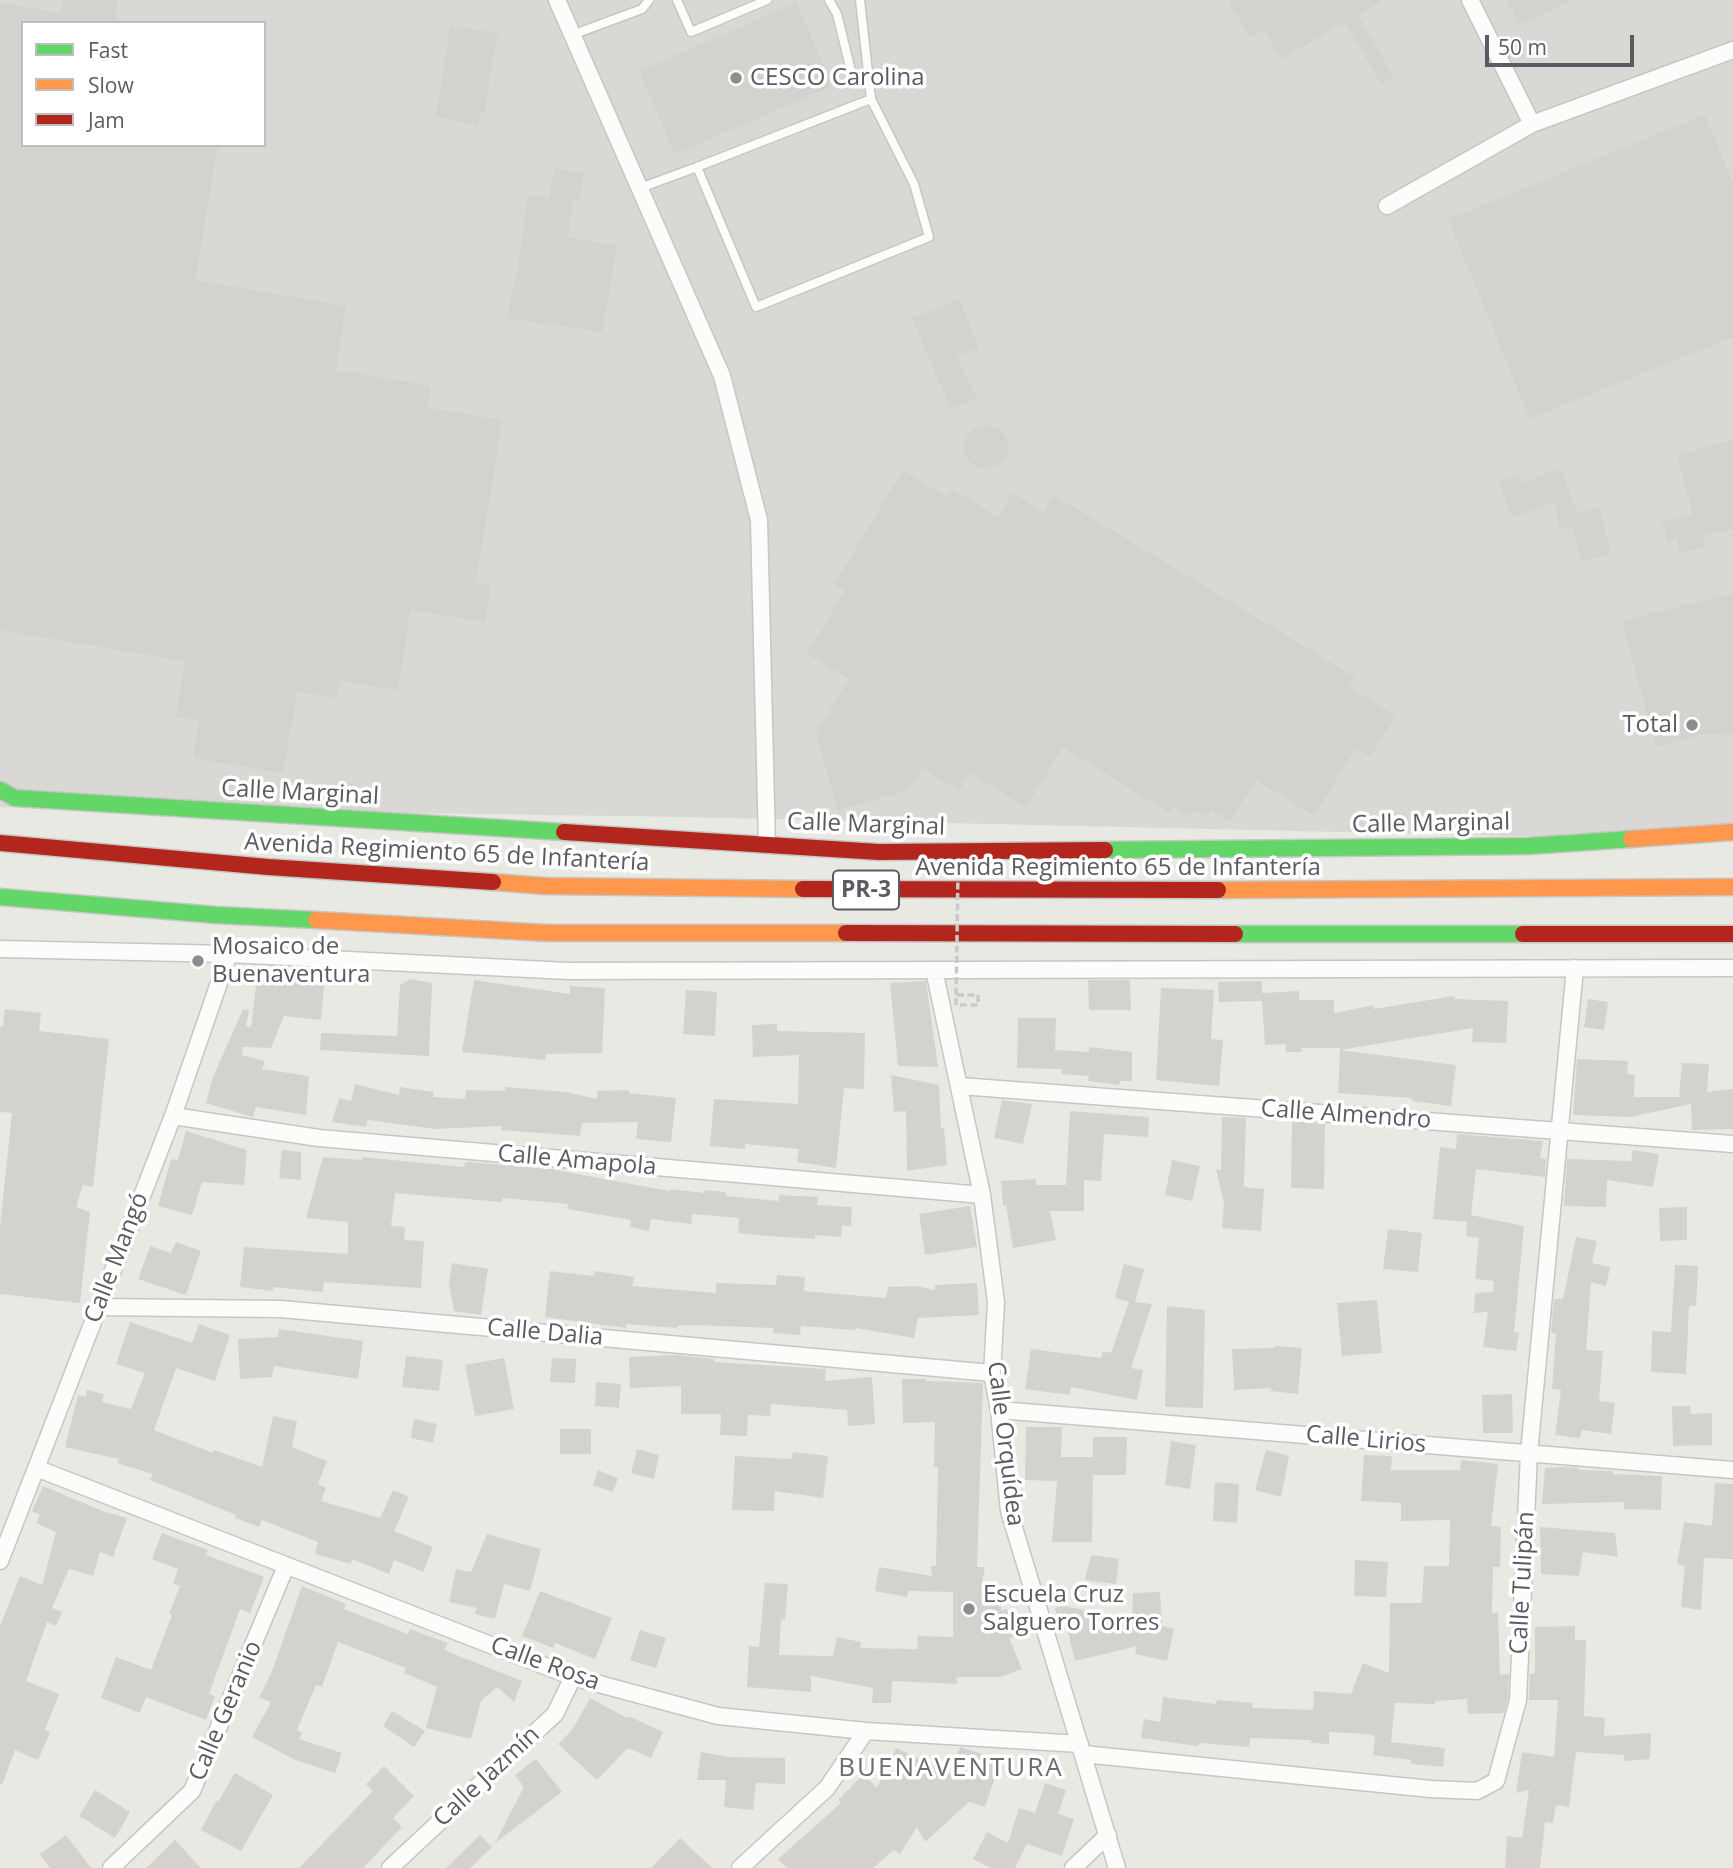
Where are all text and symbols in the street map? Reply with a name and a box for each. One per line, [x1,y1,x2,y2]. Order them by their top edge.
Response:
legend [21,21,266,147]
scale bar [1488,21,1637,65]
text: 50 m [1498,33,1547,61]
text: Fast [88,36,128,64]
place label: CESCO Carolina [750,64,925,92]
marker: CESCO Carolina [728,70,744,86]
text: Slow [88,71,134,99]
text: Jam [88,106,125,134]
place label: Total [1622,711,1678,739]
marker: Total [1684,717,1700,733]
street label: Calle Marginal [220,774,380,812]
street label: Calle Marginal [786,808,946,842]
street label: Calle Marginal [1352,808,1510,840]
street label: Avenida Regimiento 65 de Infantería [244,828,650,878]
street label: Avenida Regimiento 65 de Infantería [915,854,1321,882]
road number: PR-3 [833,870,899,909]
place label: Mosaico de Buenaventura [212,933,370,989]
marker: Mosaico de Buenaventura [190,953,206,969]
street label: Calle Almendro [1260,1095,1432,1135]
street label: Calle Amapola [496,1140,658,1182]
street label: Calle Mangó [79,1189,155,1327]
street label: Calle Dalia [486,1314,604,1352]
street label: Calle Orquídea [981,1360,1029,1528]
street label: Calle Lirios [1305,1420,1427,1460]
street label: Calle Tulipán [1505,1511,1541,1655]
place label: Escuela Cruz Salguero Torres [983,1581,1159,1637]
marker: Escuela Cruz Salguero Torres [961,1601,977,1617]
street label: Calle Rosa [486,1631,604,1697]
street label: Calle Geranio [184,1637,268,1785]
street label: Calle Jazmín [428,1721,546,1833]
district label: BUENAVENTURA [840,1753,1062,1785]

